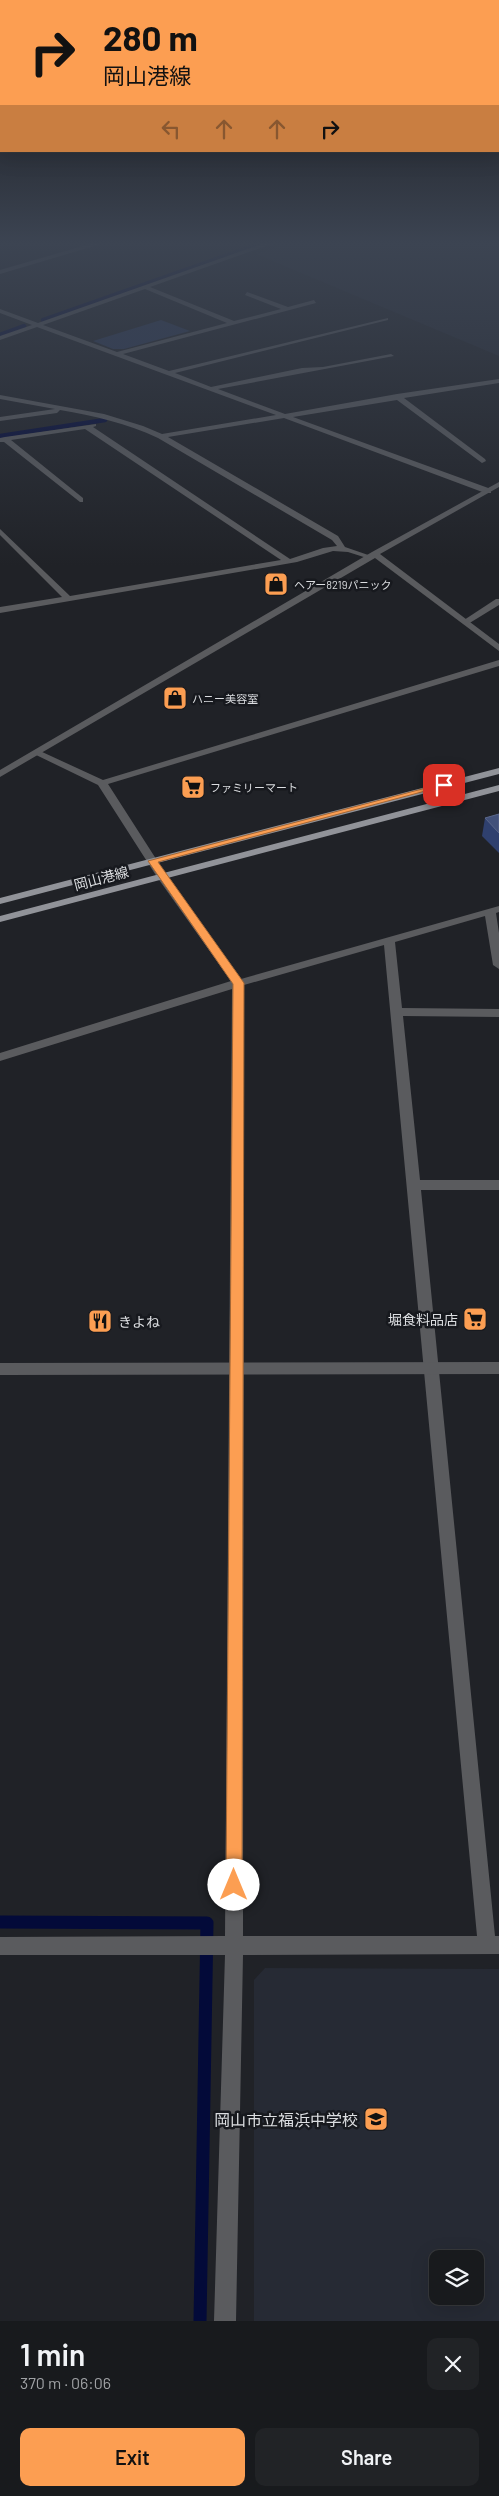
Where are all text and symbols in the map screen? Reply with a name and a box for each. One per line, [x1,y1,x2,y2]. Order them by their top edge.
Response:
text: 280 m [103,16,198,58]
icon: right [20,20,85,85]
text: 岡山港線 [103,62,191,88]
icon: left [157,115,185,143]
icon: ahead [210,115,238,143]
icon: ahead [263,115,291,143]
icon: right [316,115,344,143]
shop icon: ヘアー8219パニック [263,571,289,597]
place label: ヘアー8219パニック [294,578,391,591]
shop icon: ハニー美容室 [162,685,188,711]
place label: ハニー美容室 [192,692,258,705]
pin [423,764,465,806]
icon: arrive [430,771,458,799]
supermarket icon: ファミリーマート [180,774,206,800]
place label: ファミリーマート [210,781,298,794]
street label: 岡山港線 [72,863,130,893]
supermarket icon: 堀食料品店 [462,1306,488,1332]
restaurant icon: きよね [87,1308,113,1334]
place label: 堀食料品店 [388,1311,458,1328]
place label: きよね [118,1313,160,1330]
position arrow [207,1858,259,1910]
school or university icon: 岡山市立福浜中学校 [363,2106,389,2132]
place label: 岡山市立福浜中学校 [214,2110,358,2129]
map controls [429,2250,484,2305]
button: layers [429,2250,484,2305]
text: 1 min [20,2336,85,2372]
button: close [427,2338,479,2390]
text: 370 m · 06:06 [20,2373,111,2392]
button: Exit [20,2428,245,2486]
button: Share [255,2428,479,2486]

